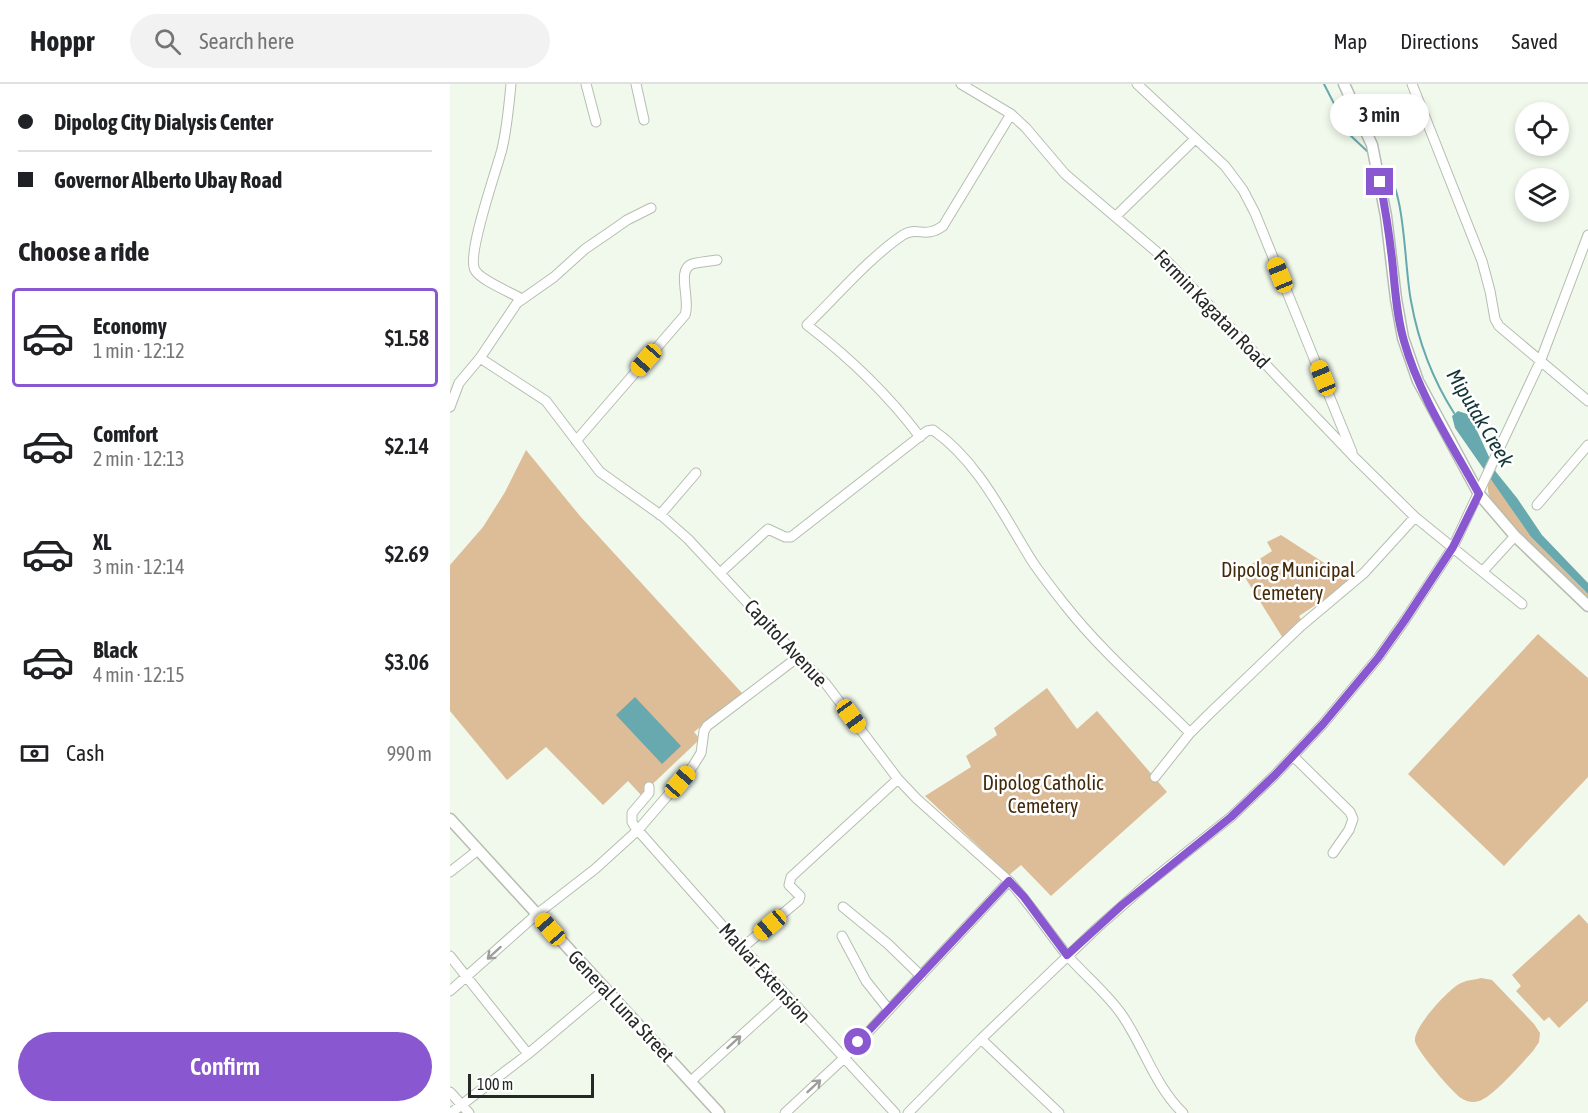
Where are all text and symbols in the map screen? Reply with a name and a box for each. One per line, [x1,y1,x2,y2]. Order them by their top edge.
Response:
search box [130,14,550,68]
text: Hoppr [30,25,94,57]
icon: search [151,25,184,58]
text: Search here [199,28,294,54]
text: Map [1333,29,1367,53]
text: Directions [1400,29,1479,53]
text: Saved [1512,29,1558,53]
callout: 3 min [1330,95,1430,137]
map controls [1515,102,1569,222]
button: locate [1515,102,1569,156]
text: 3 min [1359,103,1400,126]
text: Dipolog City Dialysis Center [54,109,273,135]
text: Governor Alberto Ubay Road [54,167,282,193]
route end [1366,168,1393,195]
button: layers [1515,168,1569,222]
text: Choose a ride [18,236,150,267]
street label: Fermin Kagatan Road [1150,245,1275,373]
car [1265,255,1295,295]
icon: car [21,311,75,365]
text: Economy [93,313,167,339]
text: $1.58 [385,325,429,351]
text: 1 min · 12:12 [93,339,185,362]
car [627,341,665,379]
car [1308,358,1338,398]
water label: Miputak Creek [1442,364,1520,471]
icon: car [21,419,75,473]
text: Comfort [93,421,158,447]
text: $2.14 [385,433,429,459]
text: 2 min · 12:13 [93,447,185,470]
icon: car [21,527,75,581]
text: XL [93,529,111,555]
text: $2.69 [385,541,429,567]
text: 3 min · 12:14 [93,555,185,578]
park label: Dipolog Municipal Cemetery [1221,558,1356,604]
street label: Capitol Avenue [740,594,833,691]
icon: car [21,635,75,689]
text: Black [93,637,137,663]
text: $3.06 [385,649,429,675]
text: 4 min · 12:15 [93,663,185,686]
car [833,696,869,736]
icon: cash [18,737,51,770]
text: Cash [66,740,105,766]
text: 990 m [387,742,432,765]
car [661,763,699,801]
park label: Dipolog Catholic Cemetery [983,771,1104,817]
car [750,907,790,943]
car [531,910,569,948]
street label: Malvar Extension [715,918,816,1027]
street label: General Luna Street [564,945,679,1066]
one-way arrow [487,946,502,960]
route start [844,1028,871,1055]
button: Confirm [18,1032,432,1101]
one-way arrow [726,1035,741,1049]
scale bar [468,1071,594,1098]
text: 100 m [477,1075,513,1093]
one-way arrow [806,1079,821,1093]

